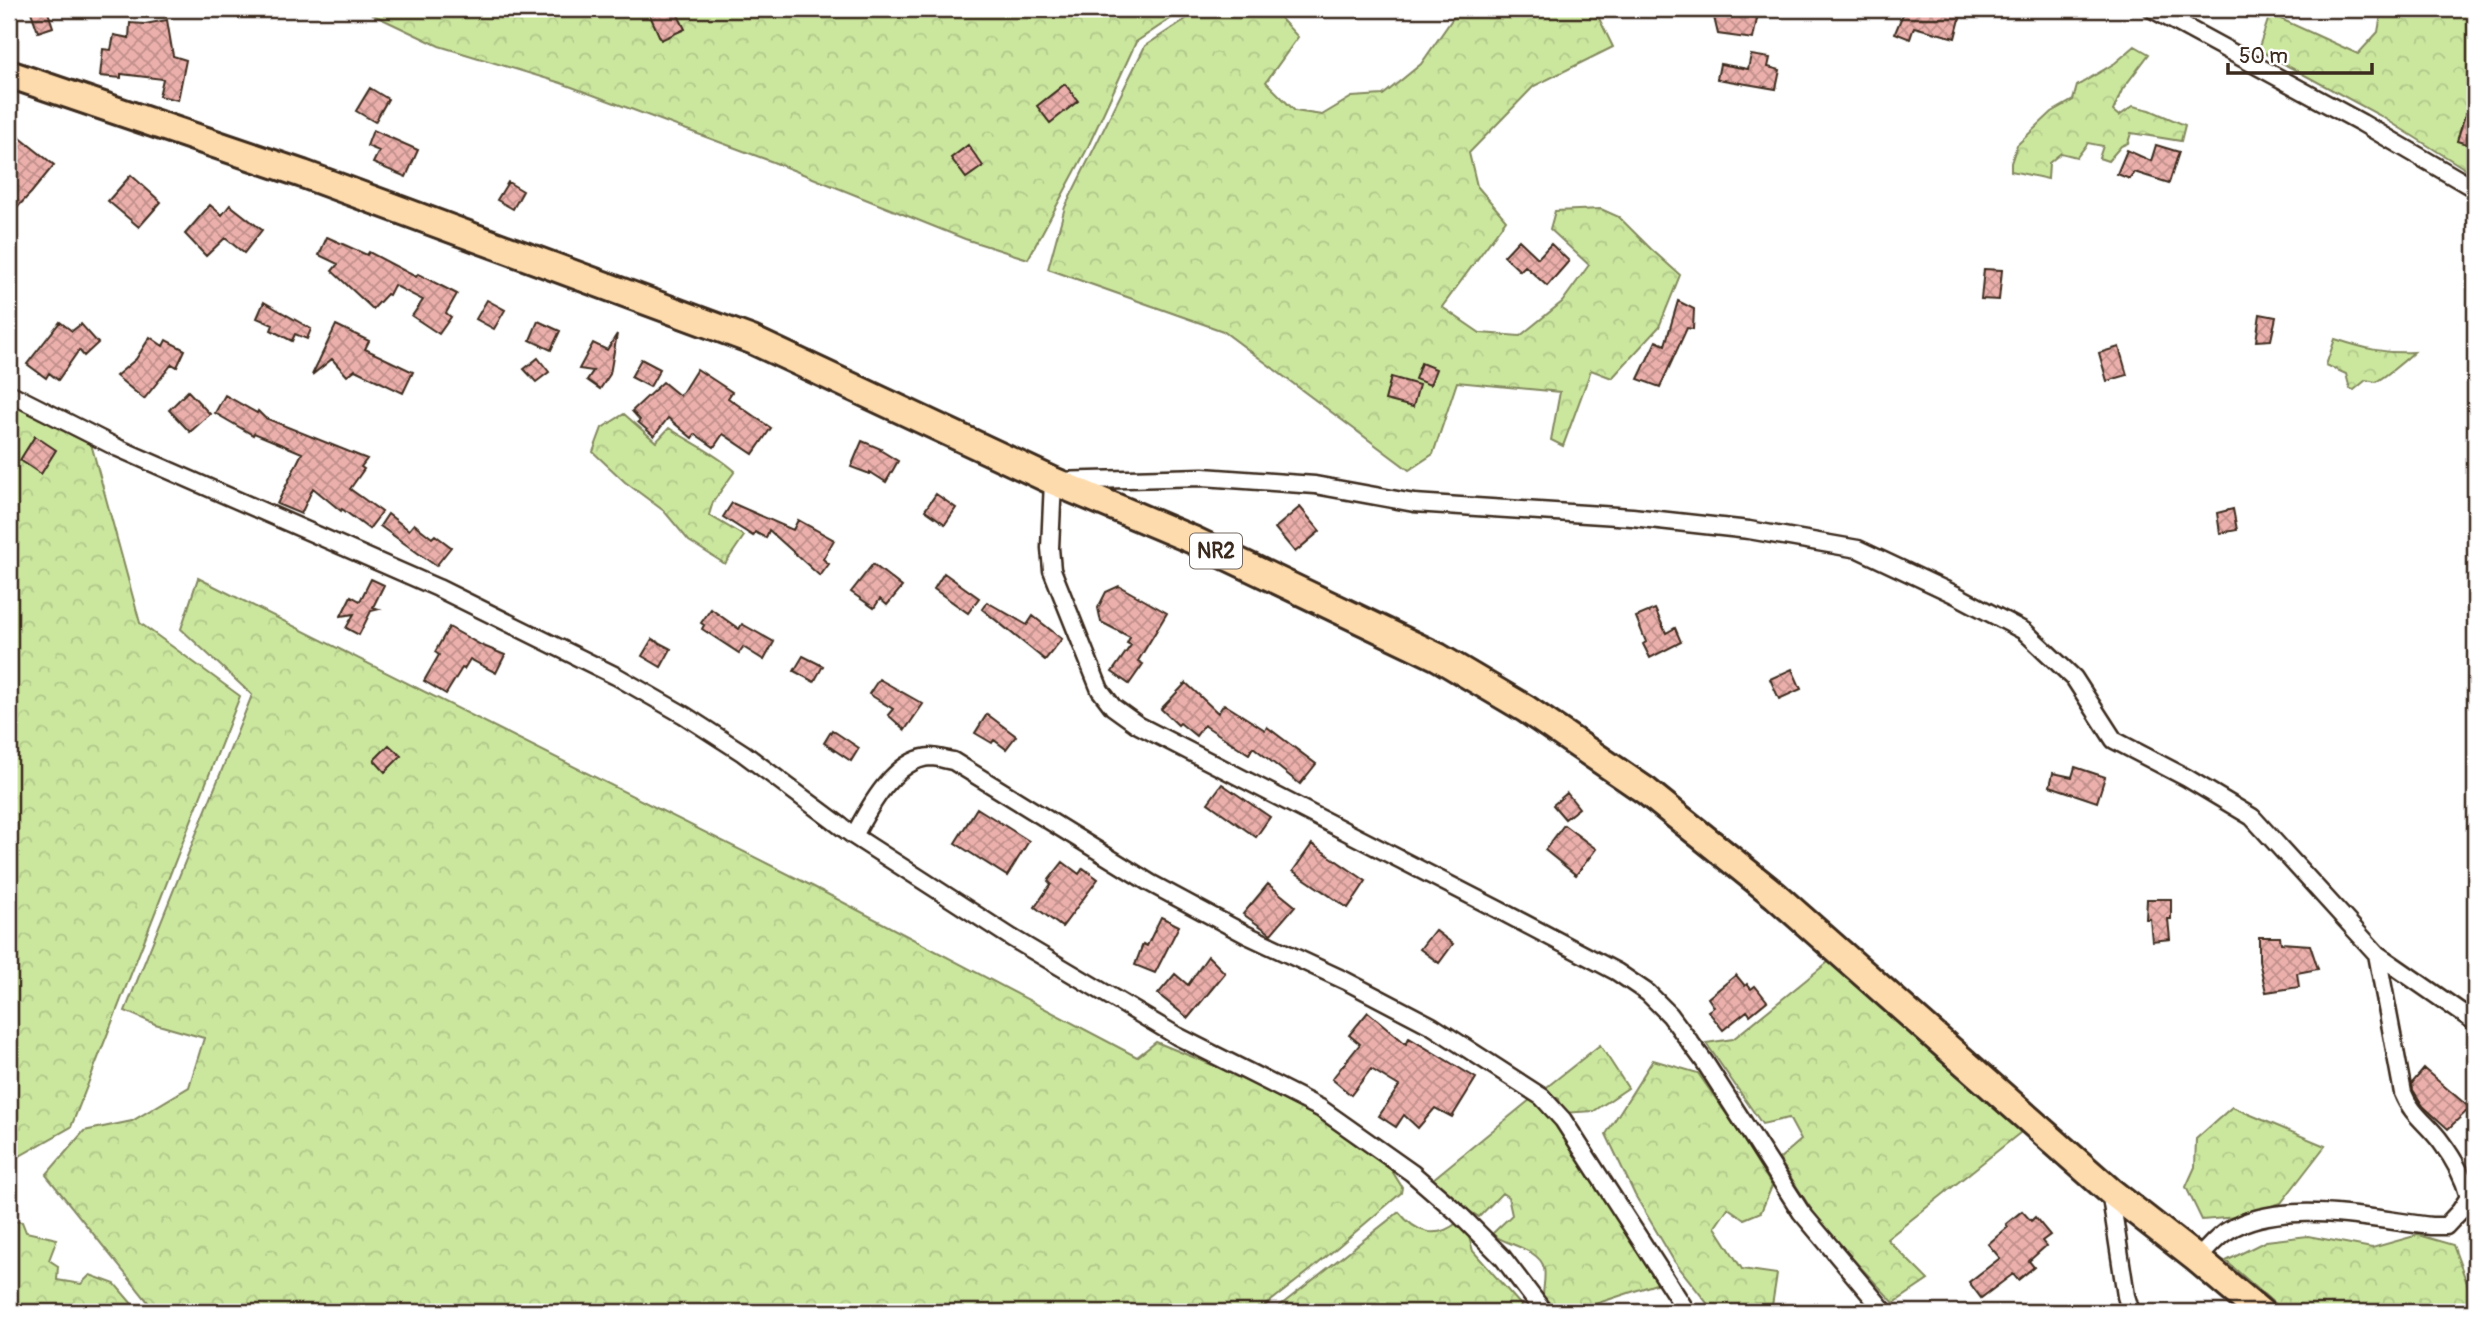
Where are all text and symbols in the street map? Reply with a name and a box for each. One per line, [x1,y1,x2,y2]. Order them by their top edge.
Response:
scale bar [2228,32,2372,76]
text: 50 m [2239,43,2288,70]
road number: NR2 [1190,534,1242,568]

